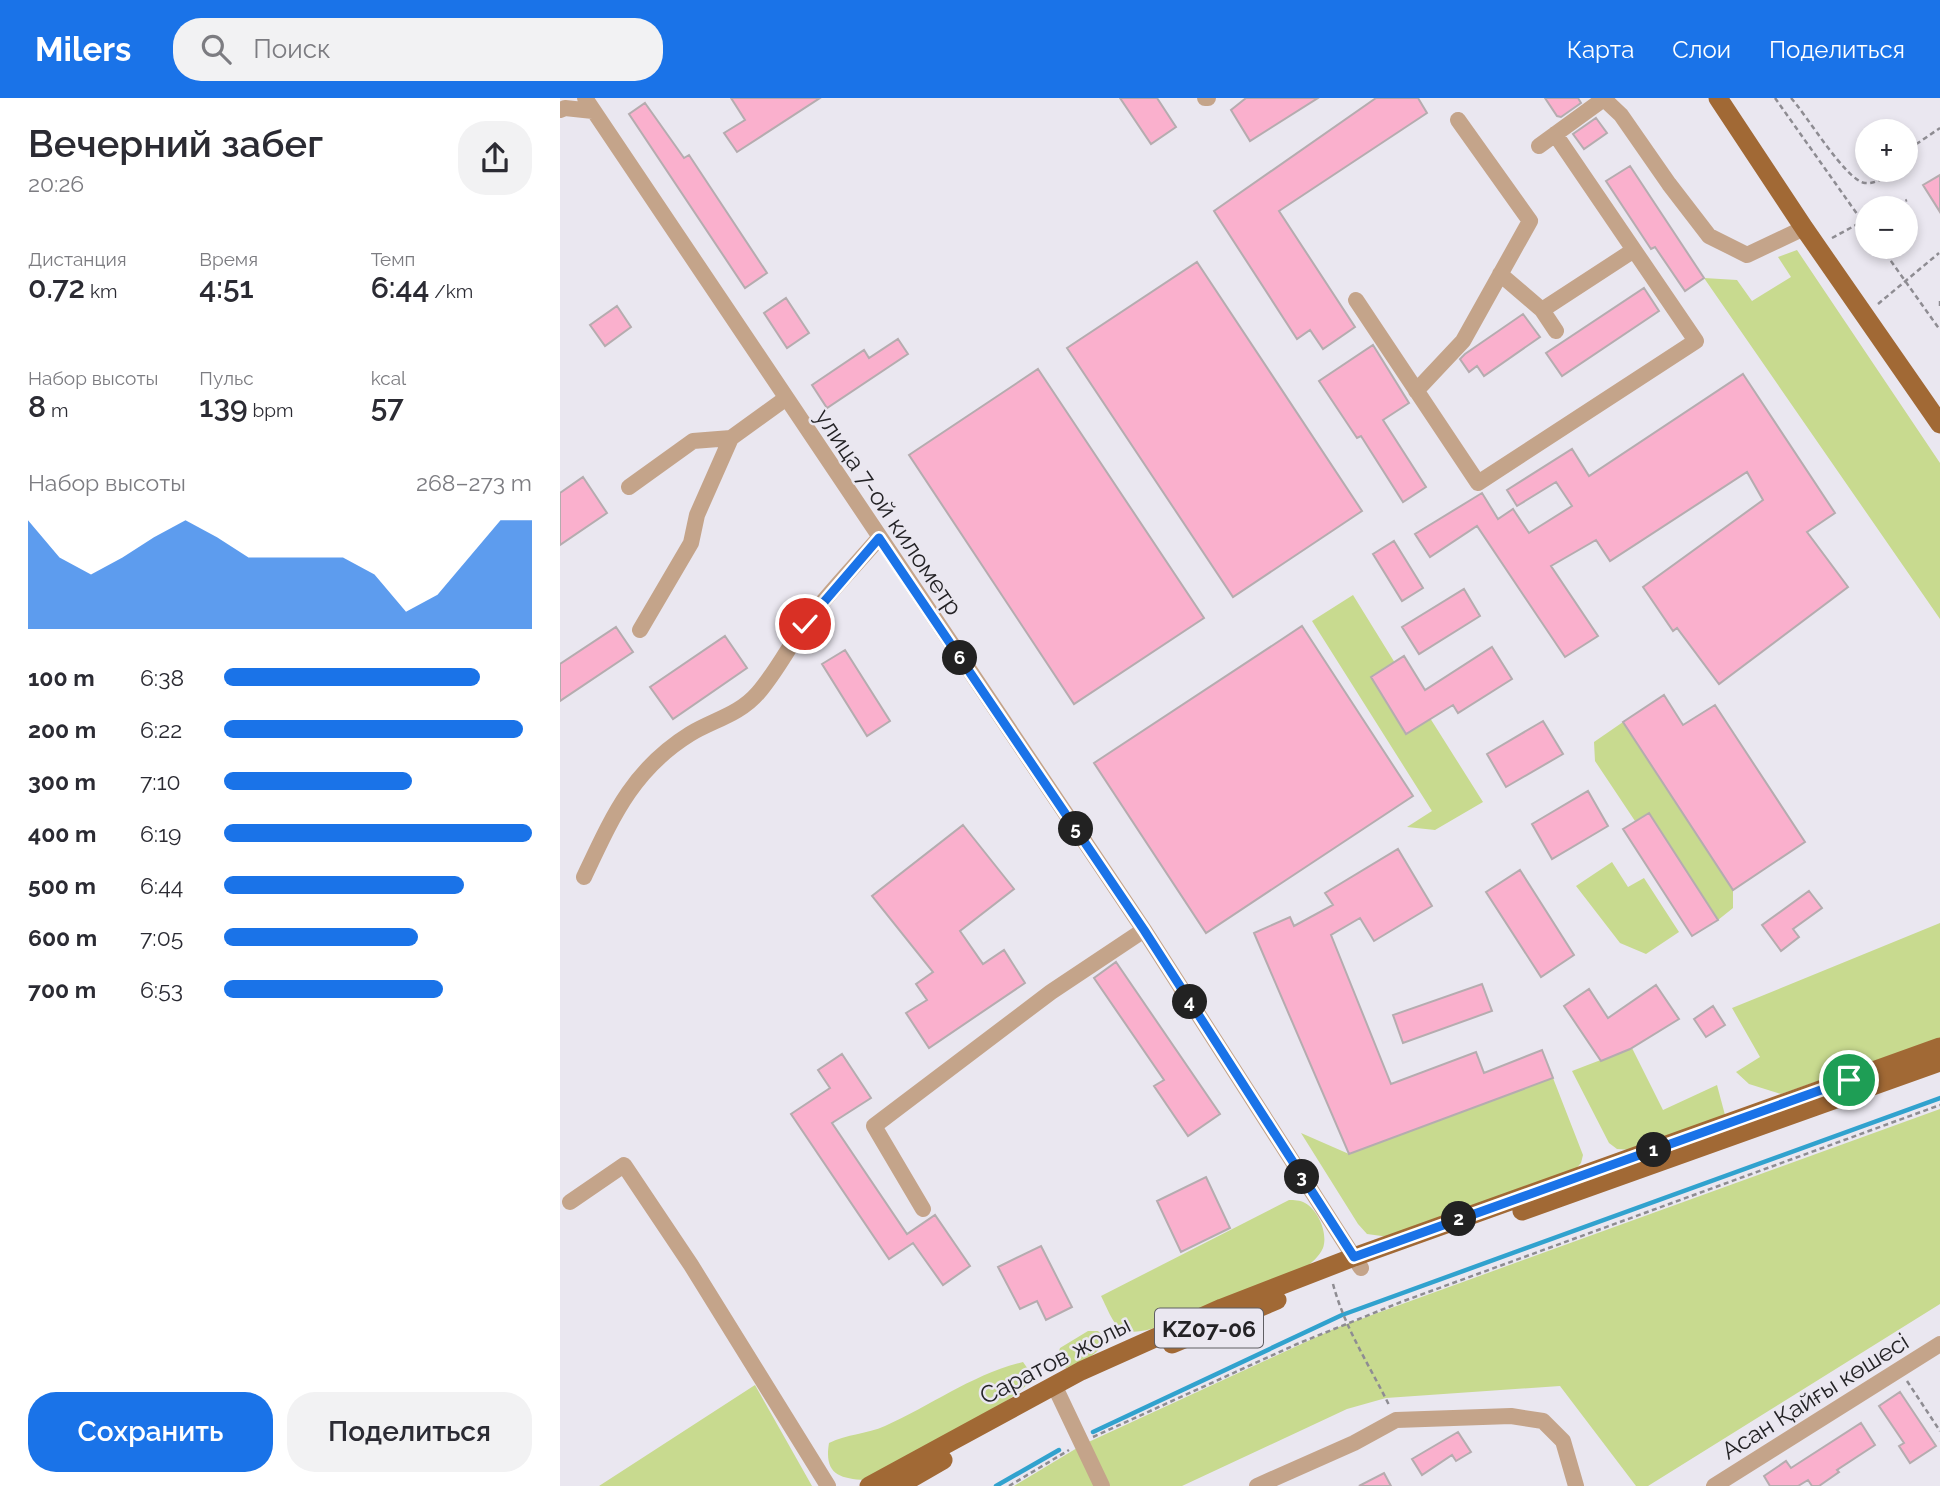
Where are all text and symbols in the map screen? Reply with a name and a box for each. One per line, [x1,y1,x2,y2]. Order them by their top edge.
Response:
search box [173,18,663,81]
text: Milers [35,30,131,69]
icon: search [197,30,235,68]
text: Поиск [253,34,331,64]
text: Карта [1567,35,1634,64]
text: Слои [1672,35,1731,64]
text: Поделиться [1769,35,1905,64]
map controls [1855,119,1918,259]
button: + [1855,119,1918,182]
text: Вечерний забег [28,121,323,166]
button: share [458,121,532,195]
text: 20:26 [28,170,84,197]
button: − [1855,196,1918,259]
text: Дистанция [28,248,127,270]
text: Время [199,248,258,270]
text: Темп [371,248,415,270]
text: 0.72 [28,270,85,305]
text: 4:51 [199,270,254,305]
text: 6:44 [371,270,429,305]
text: km [85,280,117,302]
text: /km [429,280,473,302]
text: Набор высоты [28,367,158,389]
text: Пульс [199,367,254,389]
text: kcal [371,367,406,389]
text: 8 [28,389,46,424]
text: 139 [199,389,248,424]
text: 57 [371,389,404,424]
text: m [46,399,68,421]
text: bpm [248,399,293,421]
street label: улица 7-ой километр [809,403,969,621]
text: Набор высоты [28,469,186,496]
text: 268–273 m [416,469,532,496]
pin [775,594,835,654]
icon: check [786,605,824,643]
pin: 6 [942,640,978,676]
text: 6 [954,646,965,668]
text: 100 m [28,664,95,691]
text: 6:38 [140,664,184,691]
text: 200 m [28,716,96,743]
text: 6:22 [140,716,182,743]
text: 300 m [28,768,96,795]
text: 7:10 [140,768,181,795]
pin: 5 [1058,812,1094,846]
text: 5 [1070,817,1081,839]
text: 400 m [28,820,96,847]
text: 6:19 [140,820,182,847]
text: 500 m [28,872,96,899]
text: 6:44 [140,872,183,899]
text: 600 m [28,924,97,951]
text: 7:05 [140,924,183,951]
text: 700 m [28,976,96,1003]
text: 6:53 [140,976,183,1003]
pin: 4 [1172,984,1208,1020]
text: 4 [1184,990,1195,1012]
pin [1819,1050,1879,1110]
icon: arrive [1830,1061,1868,1099]
pin: 1 [1636,1132,1672,1168]
text: 1 [1649,1138,1658,1160]
pin: 3 [1284,1160,1320,1194]
text: 3 [1296,1165,1307,1187]
pin: 2 [1441,1202,1476,1236]
text: 2 [1453,1207,1464,1229]
road number: KZ07-06 [1155,1308,1263,1348]
street label: Саратов жолы [975,1310,1135,1410]
street label: Асан Қайғы көшесі [1716,1327,1914,1465]
button: Сохранить [28,1392,273,1472]
button: Поделиться [287,1392,532,1472]

